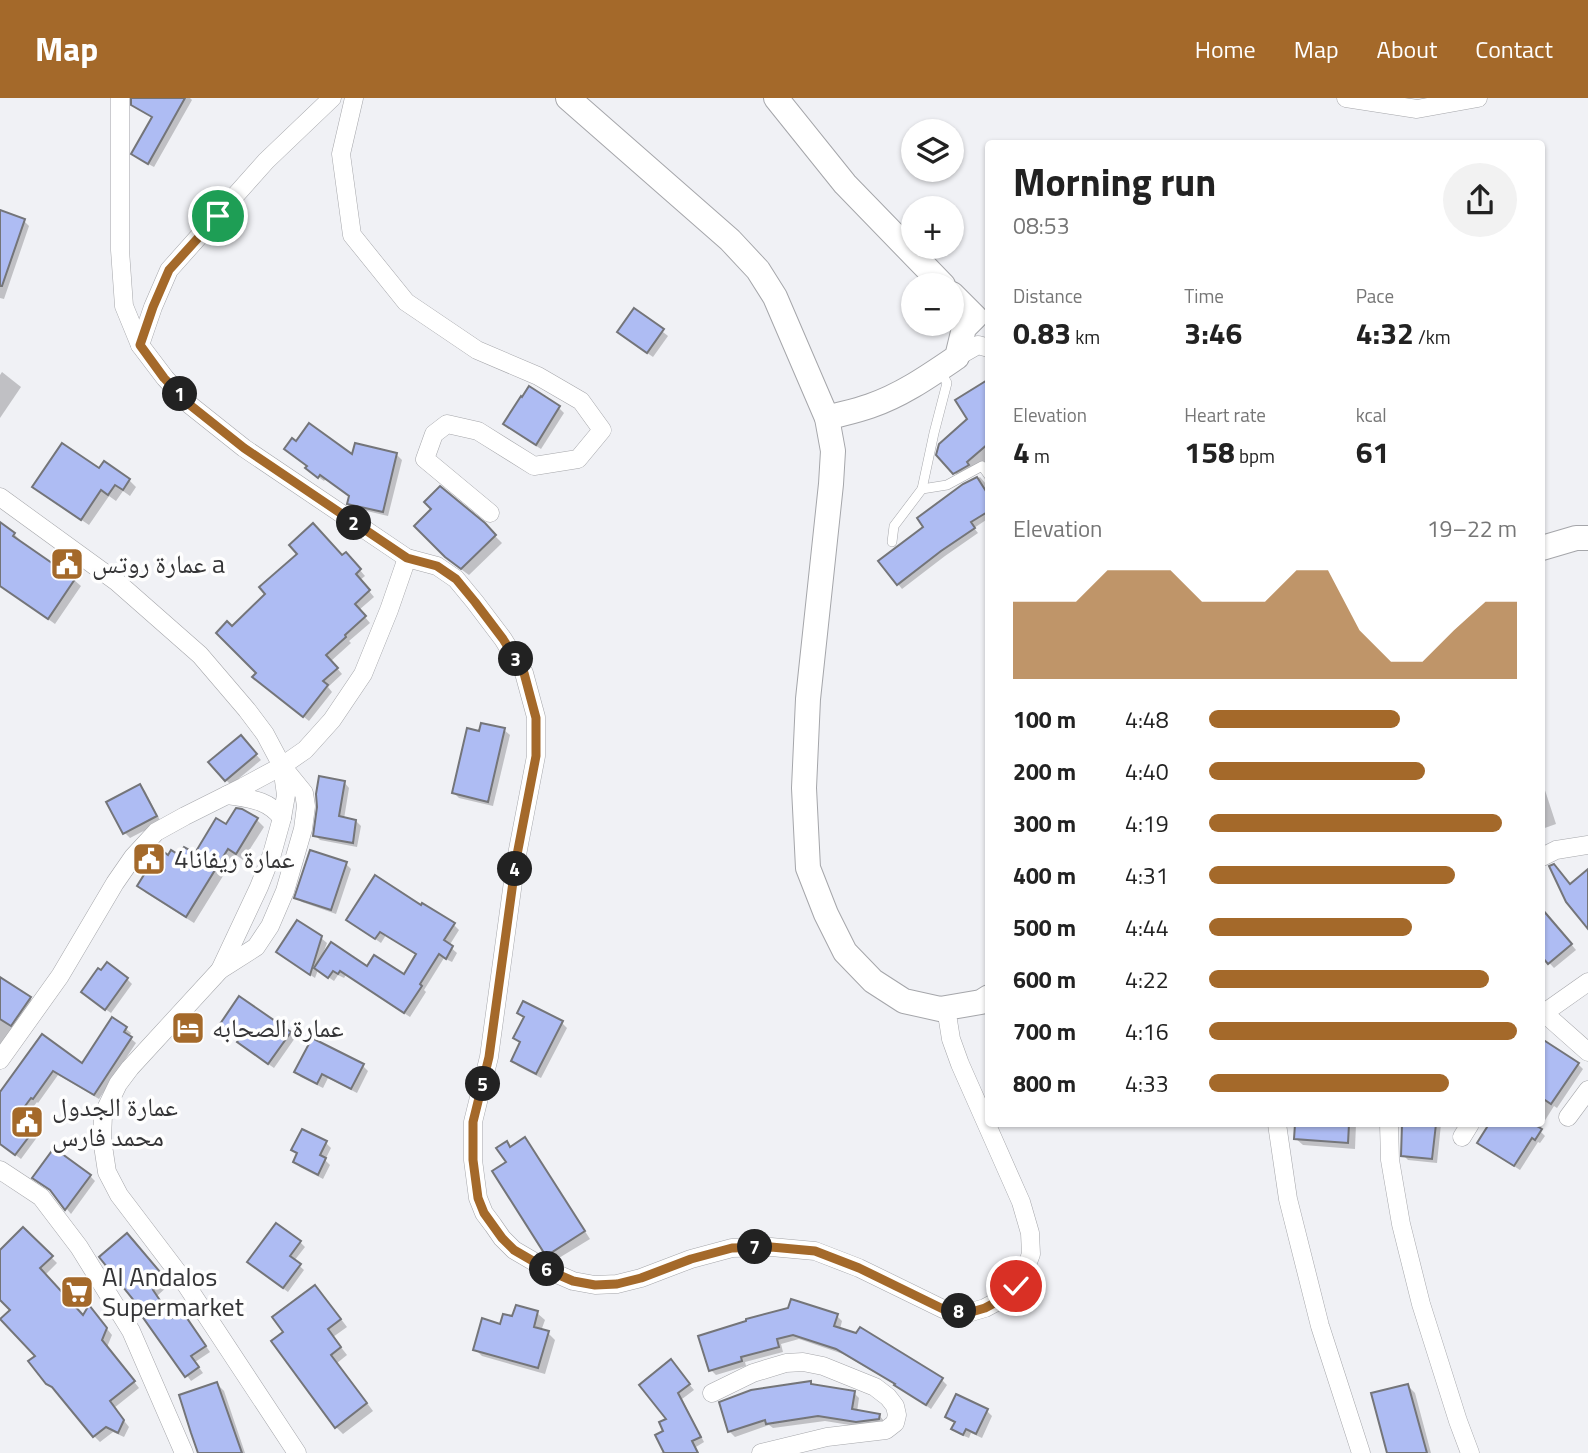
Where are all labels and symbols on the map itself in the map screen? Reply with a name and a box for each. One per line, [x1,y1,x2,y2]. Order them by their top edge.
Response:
pin [188,186,248,246]
pin: 1 [162,376,198,412]
pin: 2 [336,506,372,540]
place label: عمارة روتس a [92,544,225,583]
public building icon: عمارة روتس a [48,545,86,583]
pin: 3 [498,642,534,676]
place label: عمارة ريفانا4 [174,839,295,878]
public building icon: عمارة ريفانا4 [130,840,168,878]
pin: 4 [498,852,532,886]
place label: عمارة الصحابه [212,1008,344,1047]
hotel icon: عمارة الصحابه [169,1009,207,1047]
pin: 5 [466,1066,500,1102]
place label: عمارة الجدول محمد فارس [52,1087,178,1156]
public building icon: عمارة الجدول محمد فارس [8,1103,46,1141]
pin: 7 [738,1230,772,1264]
pin: 6 [530,1252,564,1286]
pin [986,1256,1046,1316]
place label: Al Andalos Supermarket [102,1257,244,1326]
supermarket icon: Al Andalos Supermarket [58,1273,96,1311]
pin: 8 [942,1294,976,1328]

